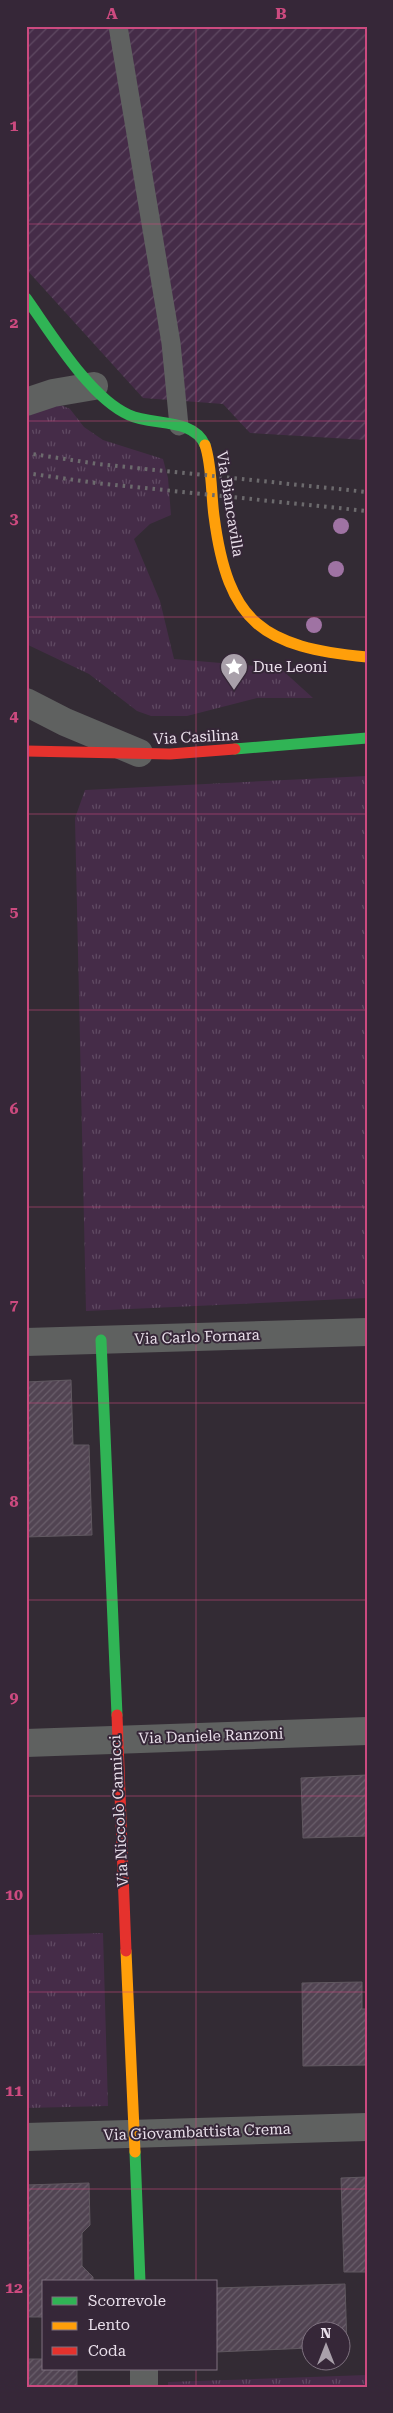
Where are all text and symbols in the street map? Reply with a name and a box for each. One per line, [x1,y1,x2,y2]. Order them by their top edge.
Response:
text: A [106,4,118,23]
text: B [275,4,287,23]
text: 1 [10,116,19,135]
text: 2 [10,313,19,332]
street label: Via Biancavilla [213,450,247,558]
text: 3 [10,509,19,528]
place icon: Due Leoni [219,652,249,691]
place label: Due Leoni [253,658,328,676]
text: 4 [10,706,19,725]
street label: Via Casilina [153,726,239,748]
text: 5 [10,902,19,921]
text: 6 [10,1099,19,1118]
text: 7 [10,1295,19,1314]
street label: Via Carlo Fornara [134,1326,260,1348]
text: 8 [10,1492,19,1511]
text: 9 [10,1688,19,1707]
street label: Via Daniele Ranzoni [138,1724,284,1748]
street label: Via Niccolò Cannicci [106,1734,132,1887]
text: 10 [5,1885,23,1904]
text: 11 [5,2081,23,2100]
street label: Via Giovambattista Crema [103,2120,291,2144]
text: 12 [5,2278,23,2297]
legend [42,2280,218,2370]
text: Scorrevole [88,2292,166,2310]
text: Lento [88,2316,130,2334]
north arrow [300,2320,350,2370]
text: N [321,2325,332,2341]
text: Coda [88,2342,126,2360]

